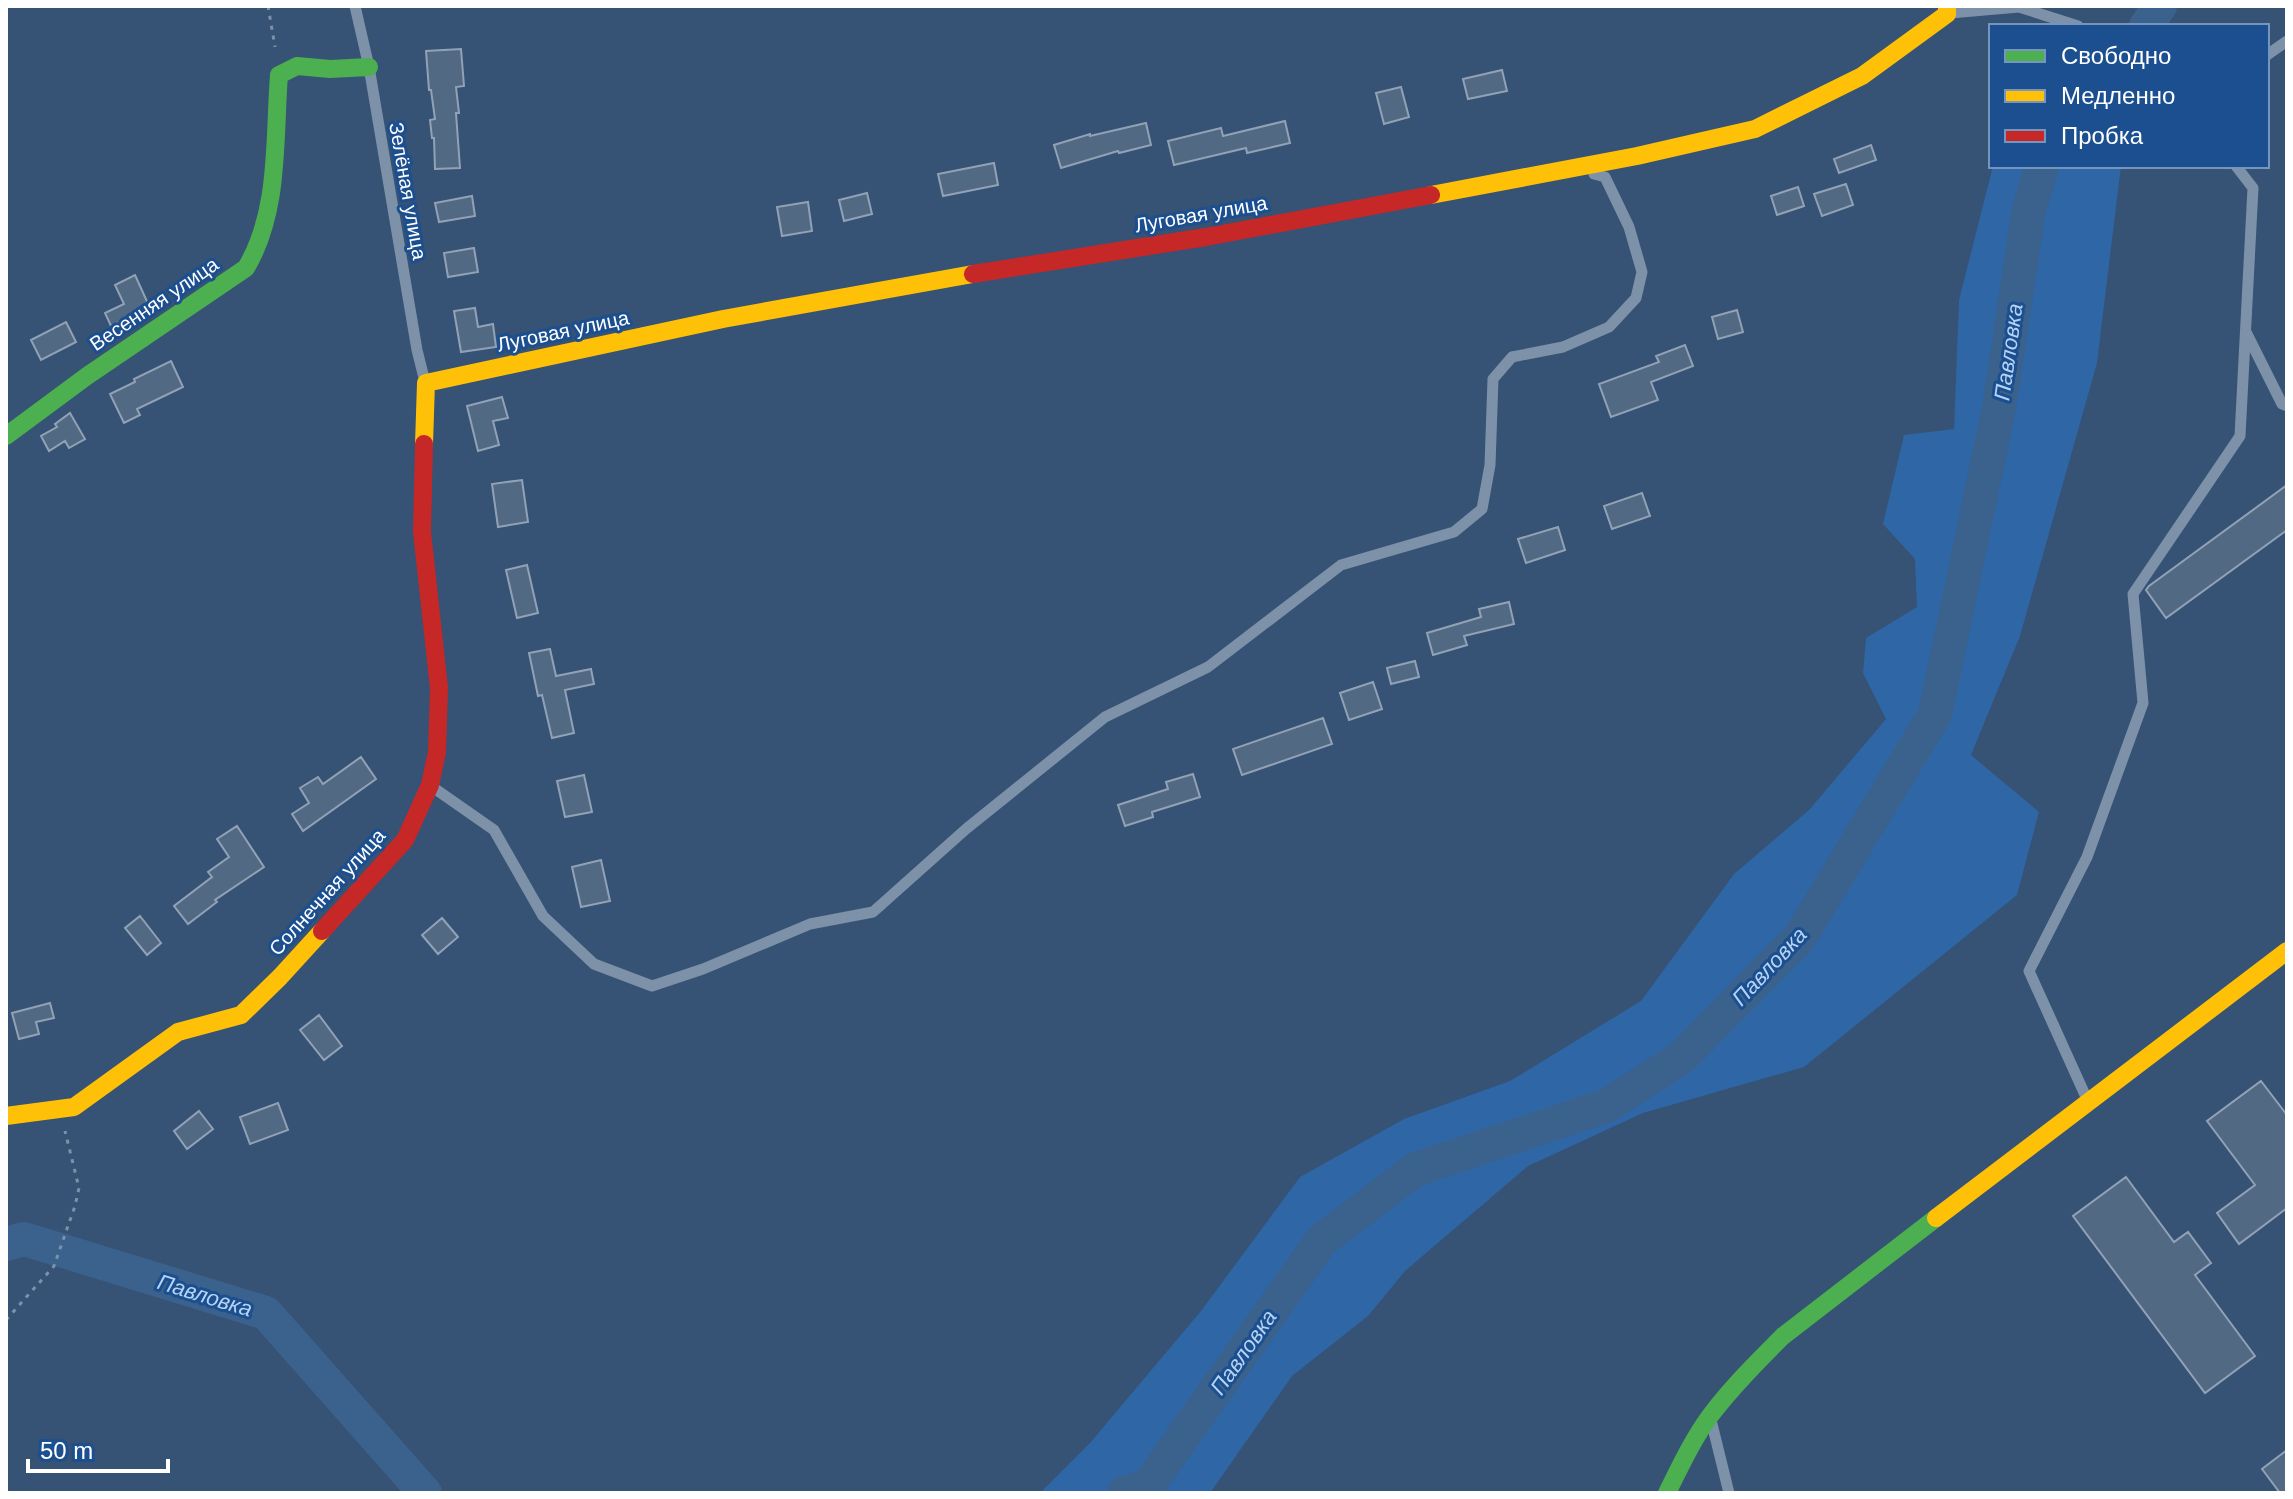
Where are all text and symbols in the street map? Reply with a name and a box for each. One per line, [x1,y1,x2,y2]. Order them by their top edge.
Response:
legend [1989,24,2269,168]
text: Свободно [2061,42,2171,69]
text: Медленно [2061,82,2175,109]
street label: Зелёная улица [385,121,431,262]
text: Пробка [2061,122,2144,149]
street label: Луговая улица [1133,191,1270,236]
street label: Весенняя улица [86,252,223,355]
water label: Павловка [1989,302,2028,402]
street label: Луговая улица [495,306,632,356]
street label: Солнечная улица [265,824,390,960]
water label: Павловка [1727,922,1812,1011]
water label: Павловка [154,1269,255,1322]
water label: Павловка [1205,1305,1282,1399]
scale bar [28,1423,168,1473]
text: 50 m [40,1437,93,1464]

